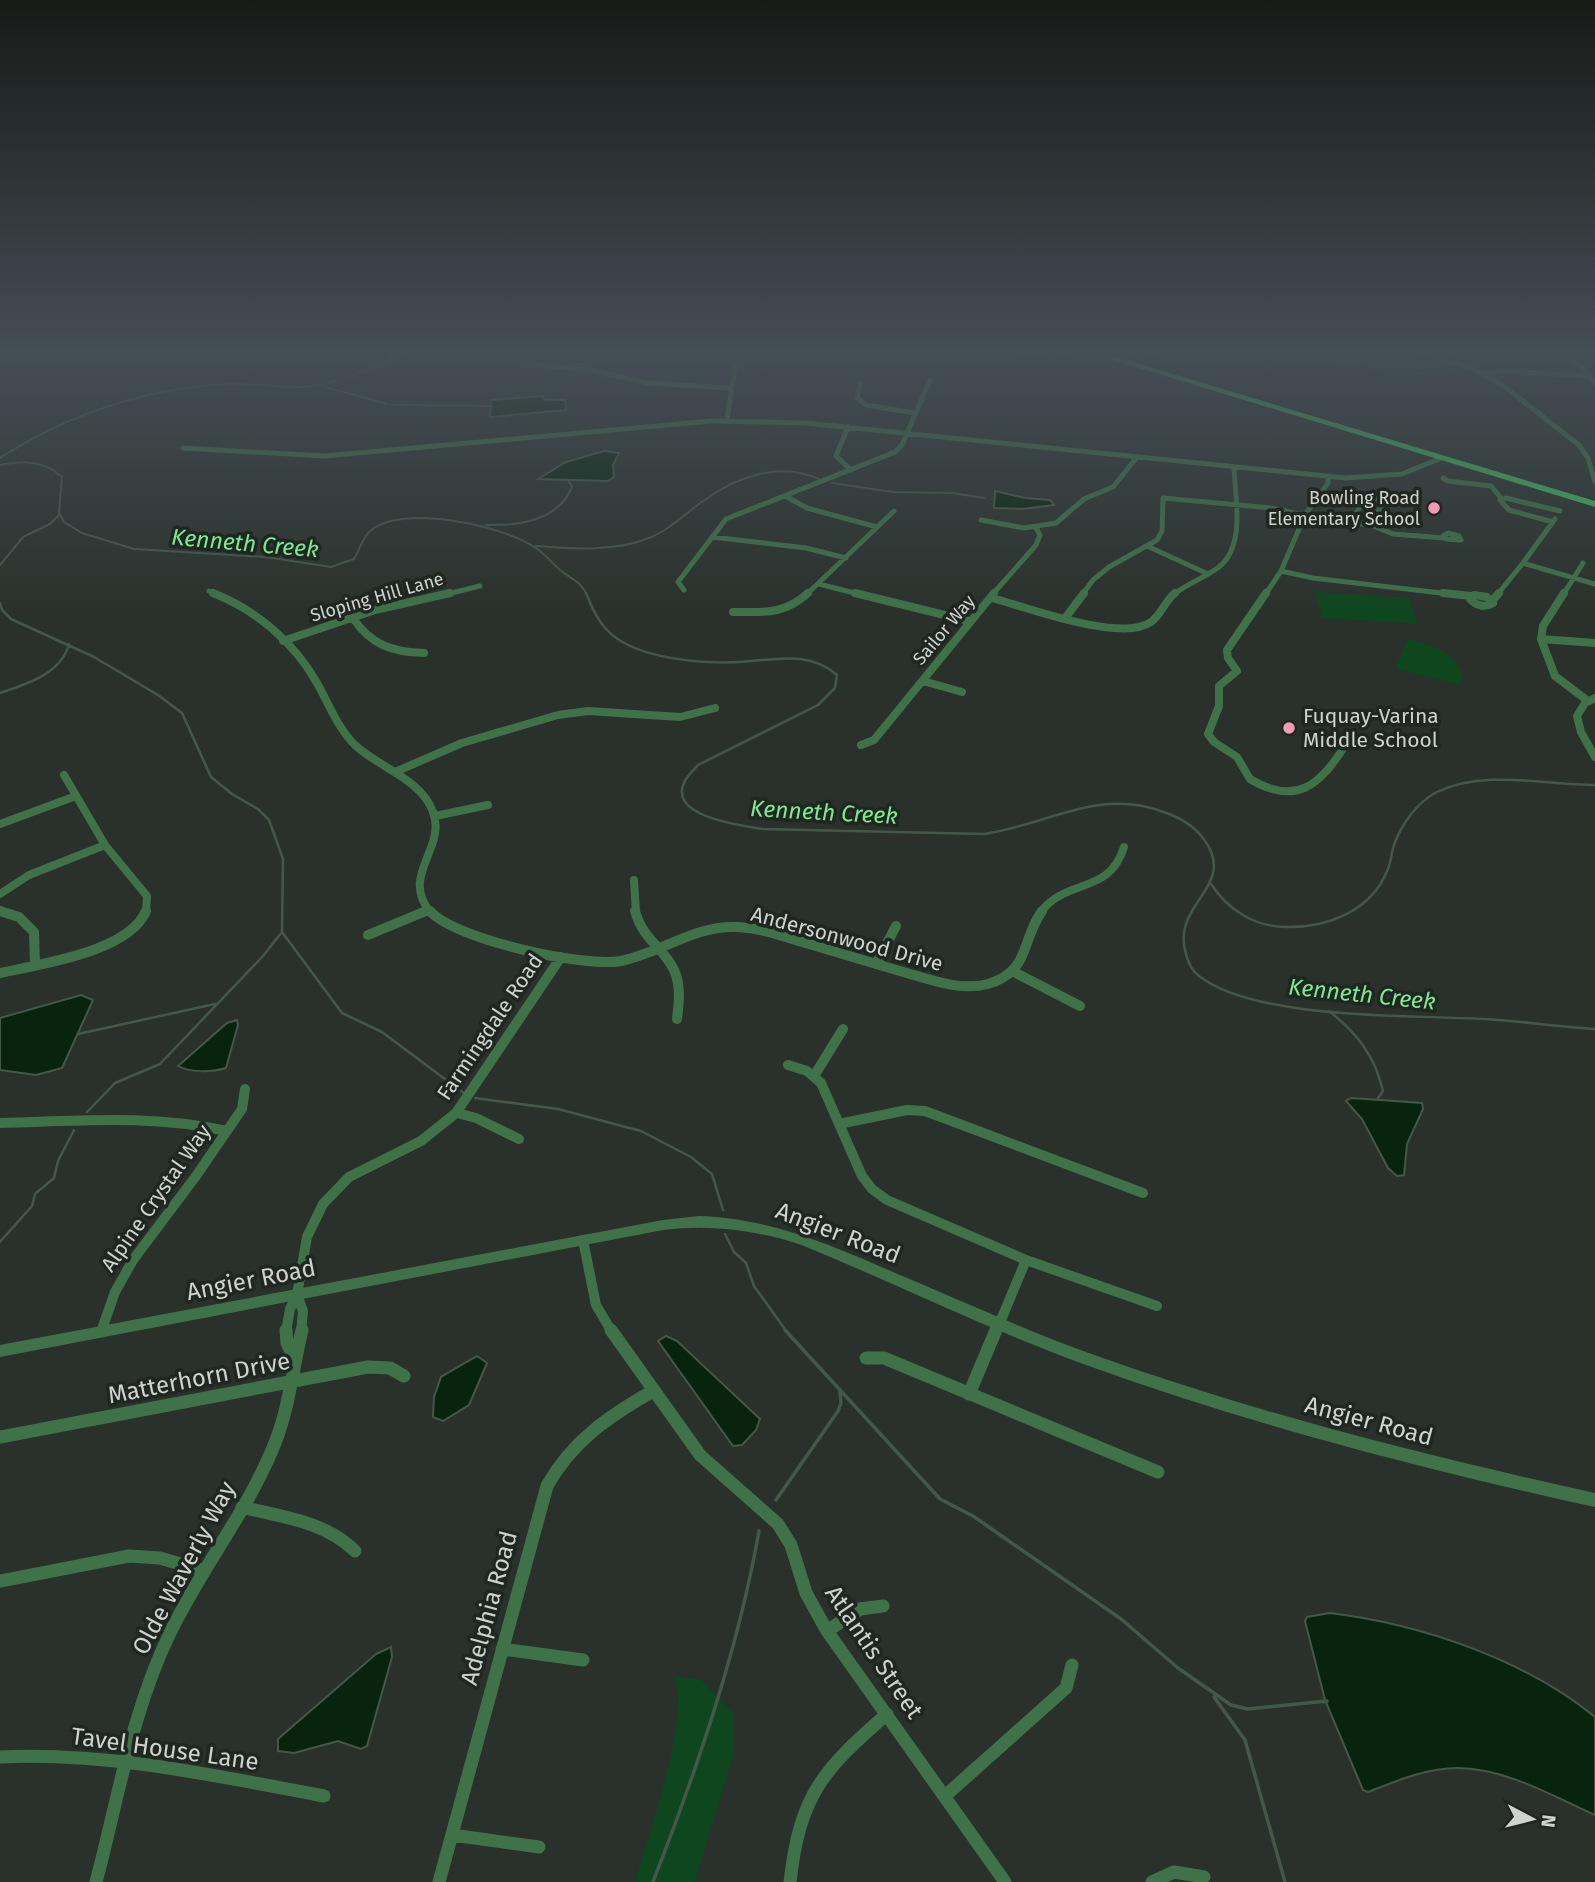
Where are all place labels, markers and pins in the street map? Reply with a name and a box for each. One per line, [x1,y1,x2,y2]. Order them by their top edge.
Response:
place label: Bowling Road Elementary School [1268,487,1420,530]
marker: Bowling Road Elementary School [1426,500,1442,516]
place label: Fuquay-Varina Middle School [1303,703,1439,753]
marker: Fuquay-Varina Middle School [1281,720,1297,736]

